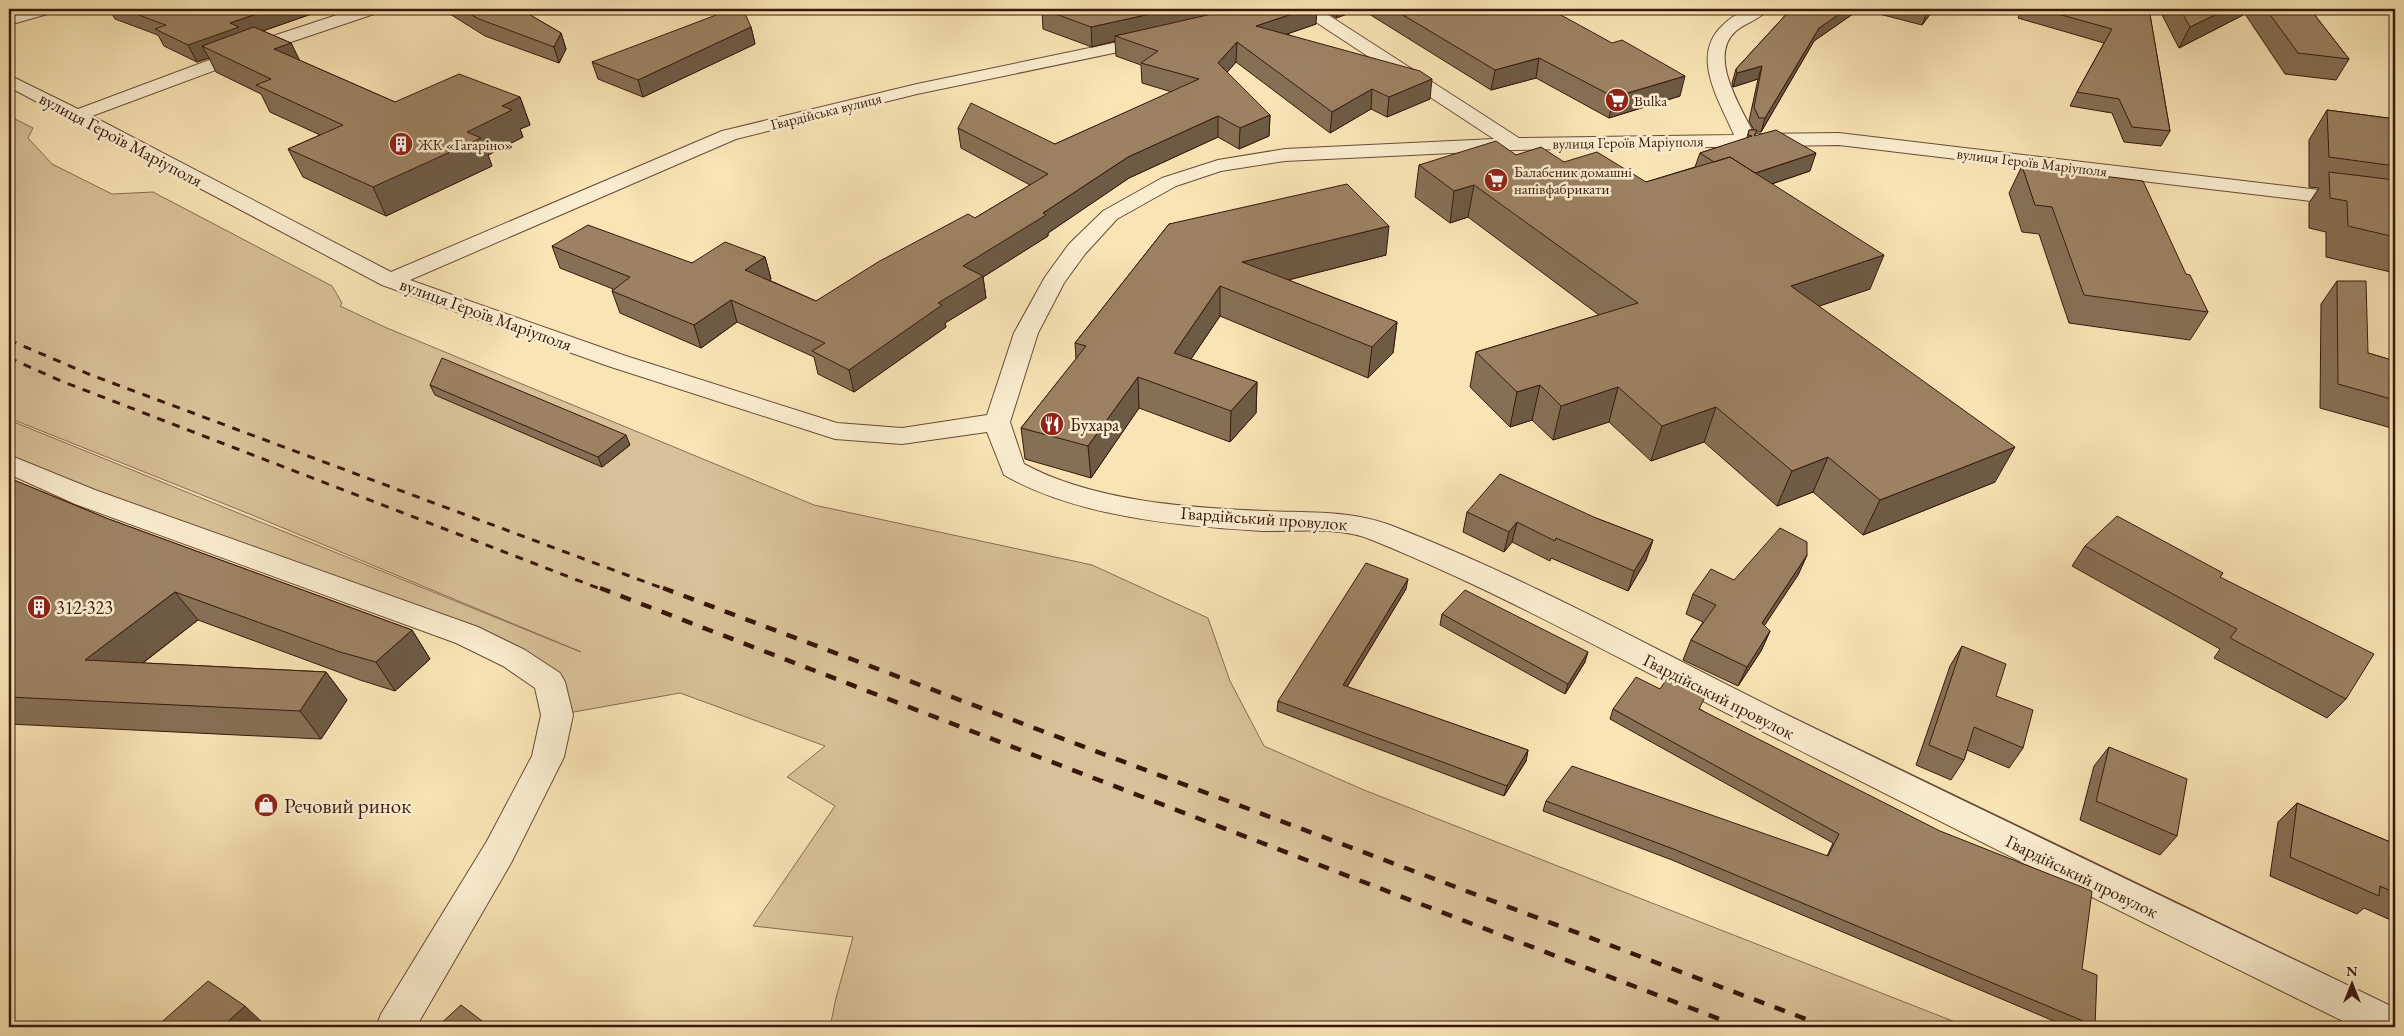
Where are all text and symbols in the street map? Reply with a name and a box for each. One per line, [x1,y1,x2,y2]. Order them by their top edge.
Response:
street label: вулиця Героїв Маріуполя [36,86,206,192]
supermarket icon: Bulka [1604,87,1630,113]
street label: Гвардійська вулиця [768,88,884,134]
place label: Bulka [1634,91,1667,110]
building icon: ЖК «Гагаріно» [388,131,414,157]
street label: вулиця Героїв Маріуполя [1552,131,1704,153]
place label: ЖК «Гагаріно» [417,135,513,154]
street label: вулиця Героїв Маріуполя [1956,143,2108,181]
place label: Балабеник домашні напівфабрикати [1514,162,1632,198]
supermarket icon: Балабеник домашні напівфабрикати [1483,167,1509,193]
street label: вулиця Героїв Маріуполя [397,272,575,356]
restaurant icon: Бухара [1039,411,1065,437]
place label: Бухара [1070,413,1120,436]
street label: Гвардійський провулок [1180,501,1348,535]
building icon: 312-323 [26,594,52,620]
place label: 312-323 [56,596,113,619]
street label: Гвардійський провулок [1639,648,1799,744]
shop icon: Речовий ринок [253,792,279,818]
place label: Речовий ринок [284,792,411,819]
street label: Гвардійський провулок [2002,829,2162,923]
north arrow [2326,958,2376,1008]
text: N [2346,962,2358,980]

